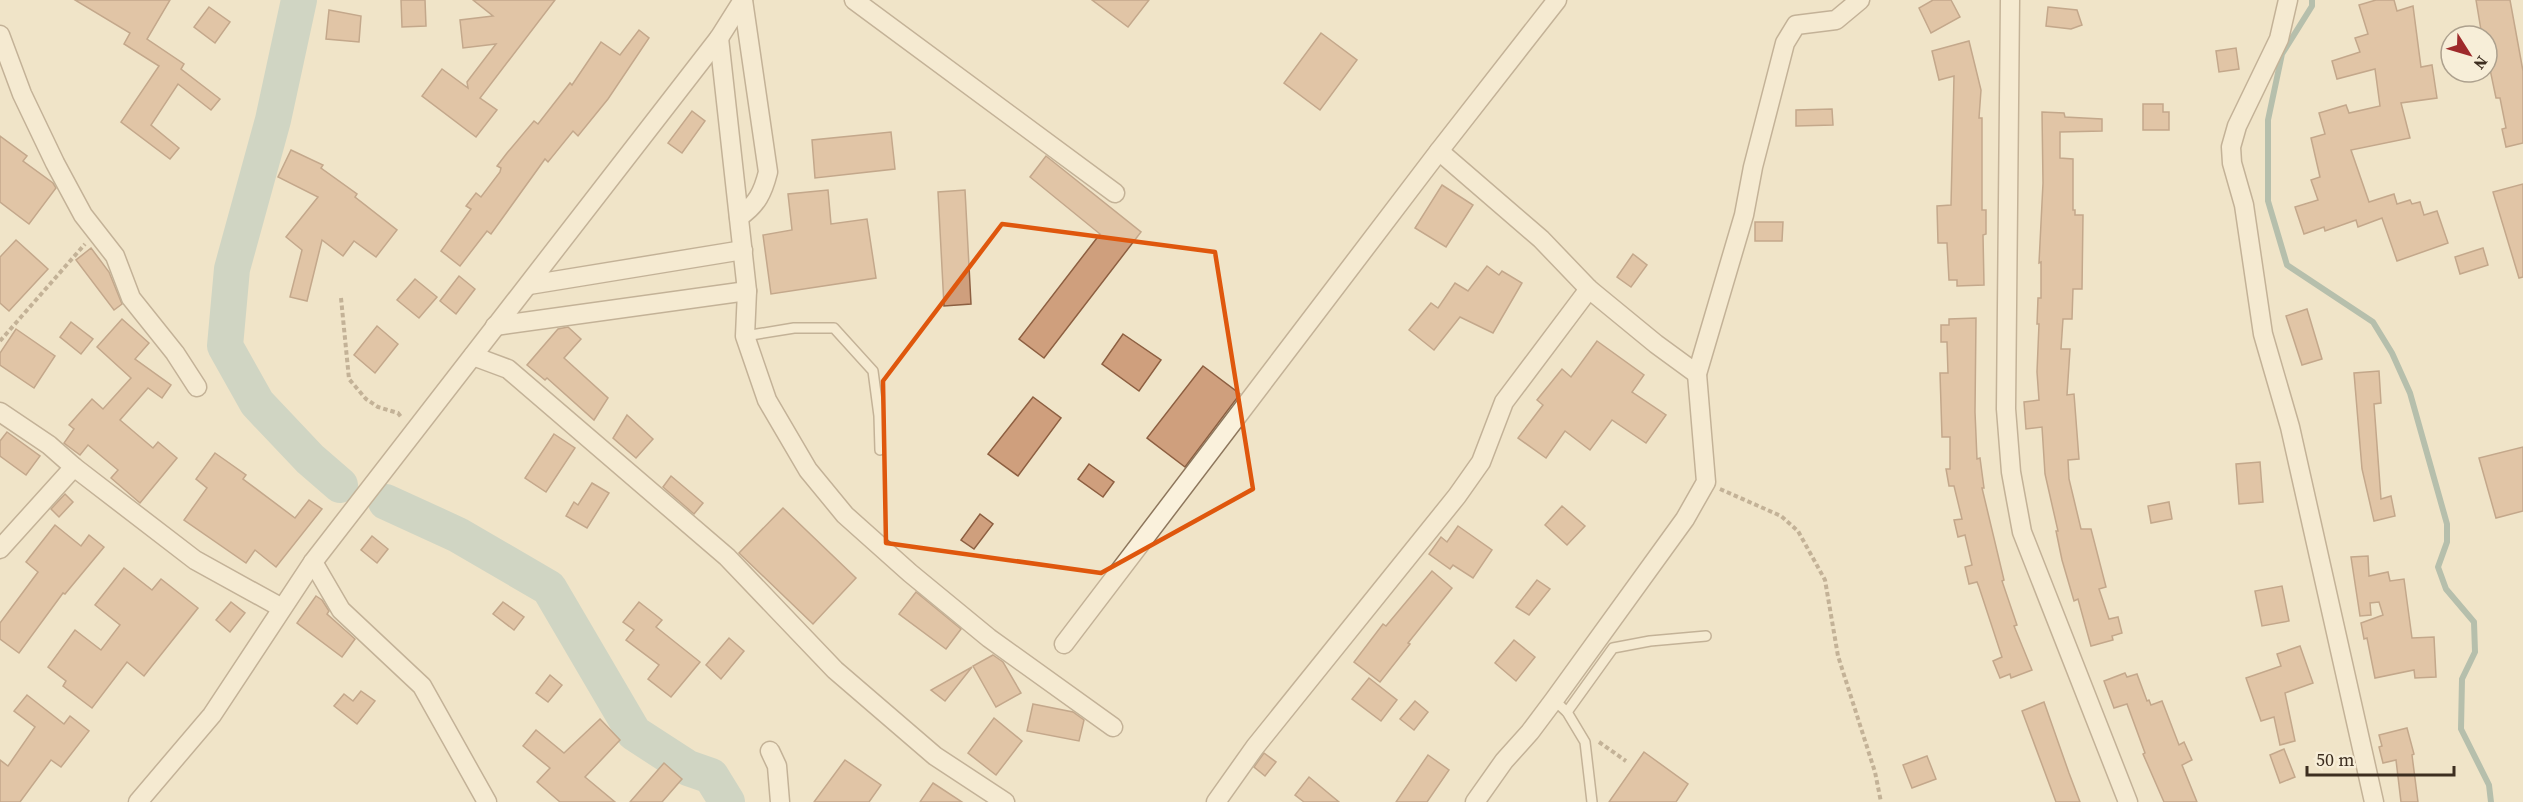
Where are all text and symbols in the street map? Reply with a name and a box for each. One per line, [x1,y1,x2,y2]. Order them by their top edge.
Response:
north arrow [2439,24,2499,84]
text: N [2468,52,2493,75]
scale bar [2307,739,2454,777]
text: 50 m [2316,747,2354,772]

